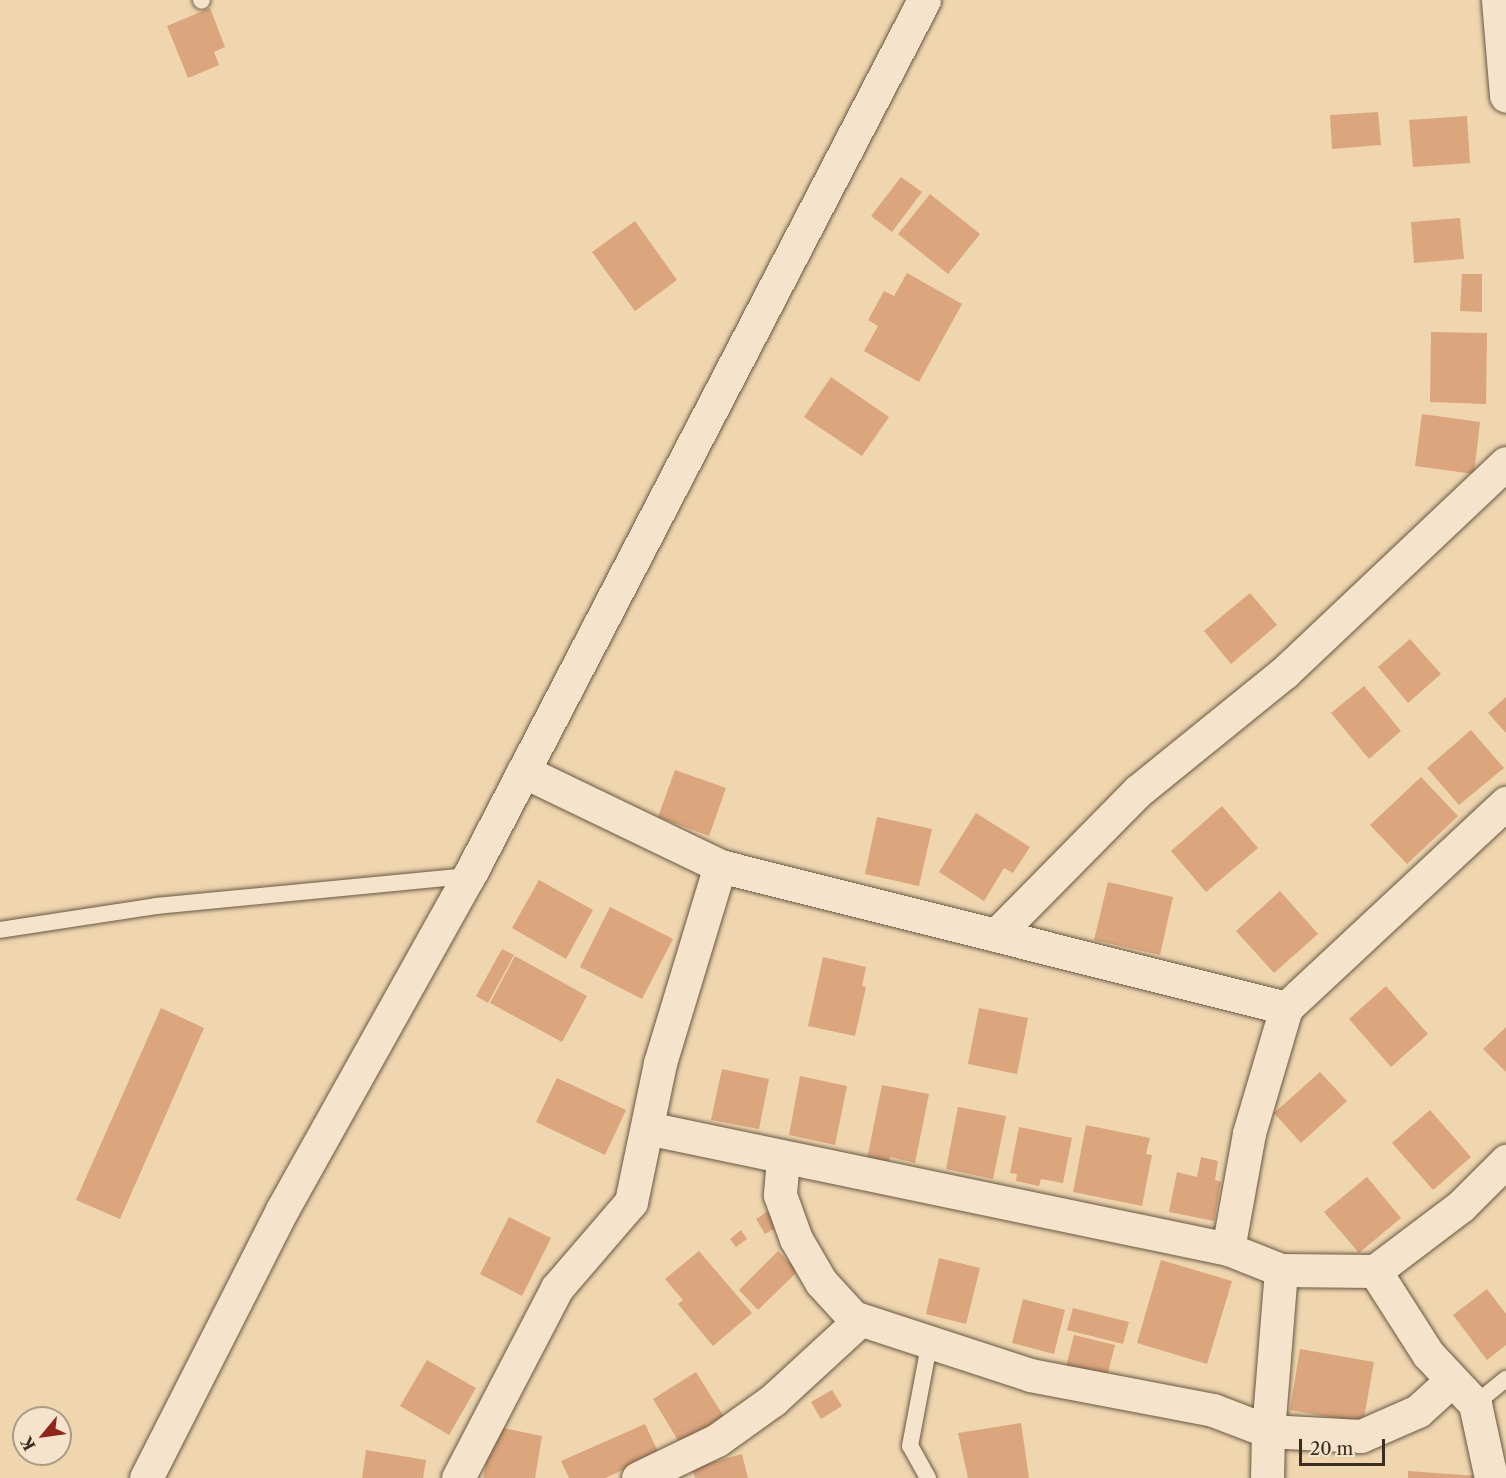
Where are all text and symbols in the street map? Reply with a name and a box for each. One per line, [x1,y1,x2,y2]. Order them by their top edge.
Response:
north arrow [12,1406,72,1466]
scale bar [1302,1427,1388,1465]
text: K [16,1433,40,1454]
text: 20 m [1310,1438,1353,1460]

